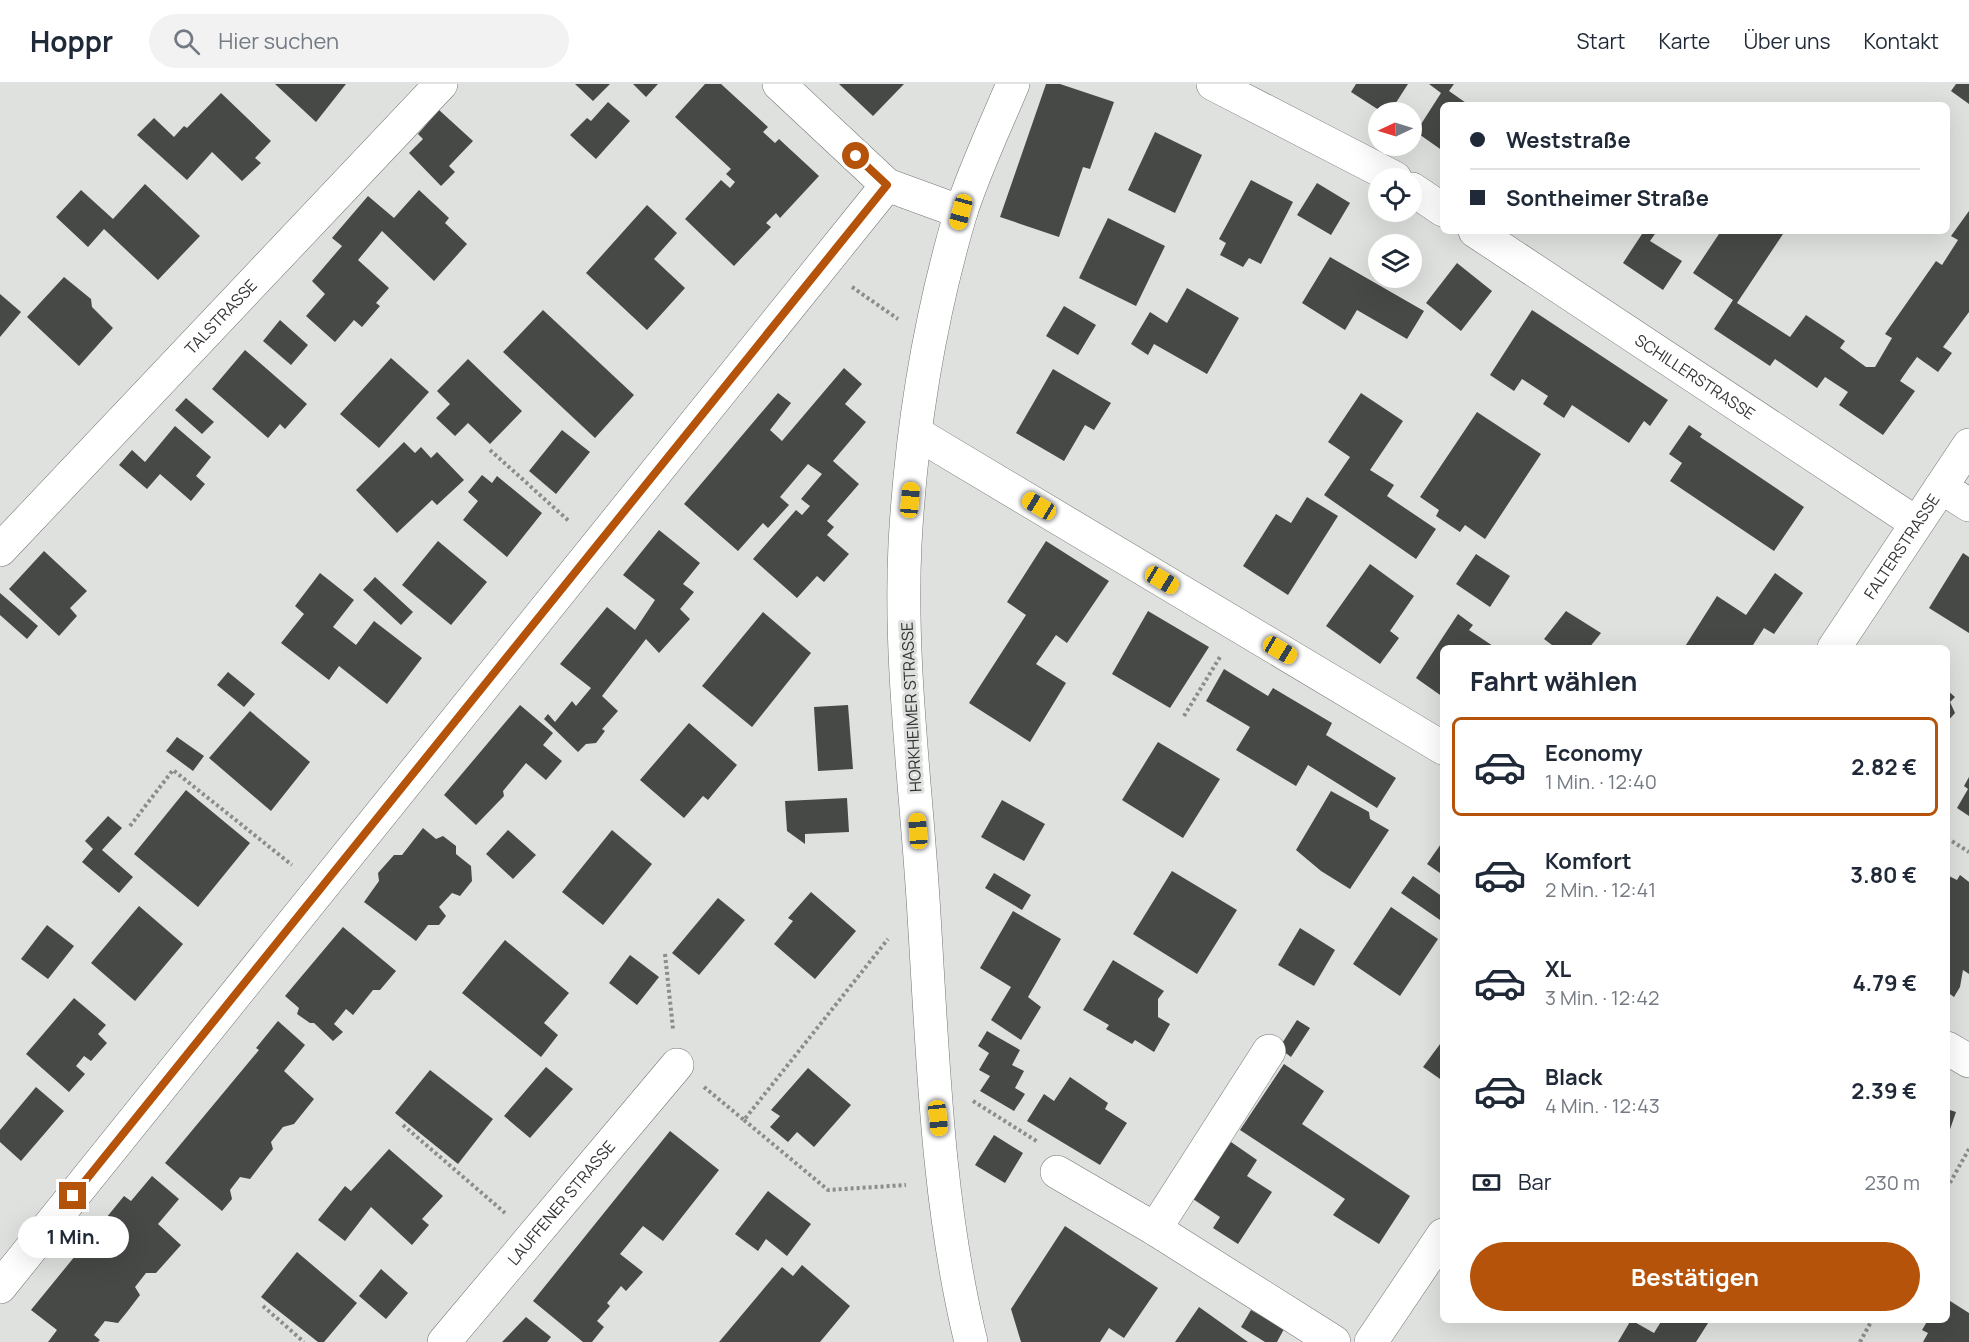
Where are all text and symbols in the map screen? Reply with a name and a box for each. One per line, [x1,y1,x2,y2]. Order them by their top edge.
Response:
search box [149,14,569,68]
text: Hoppr [30,22,113,60]
icon: search [170,25,203,58]
text: Hier suchen [218,26,339,56]
text: Start [1576,27,1625,55]
text: Karte [1658,27,1710,55]
text: Über uns [1743,27,1831,55]
text: Kontakt [1864,27,1939,55]
north arrow [1368,102,1422,156]
map controls [1368,102,1422,288]
text: Weststraße [1506,125,1631,155]
route start [842,142,869,169]
button: locate [1368,168,1422,222]
text: Sontheimer Straße [1506,183,1709,213]
car [948,192,974,232]
button: layers [1368,234,1422,288]
street label: TALSTRASSE [180,274,262,359]
street label: SCHILLERSTRASSE [1631,329,1760,425]
car [899,481,921,519]
car [1019,489,1059,523]
street label: FALTERSTRASSE [1859,490,1944,603]
car [1142,563,1182,597]
street label: HORKHEIMER STRASSE [896,621,926,793]
car [1260,633,1300,667]
text: Fahrt wählen [1470,662,1638,699]
text: Economy [1545,738,1643,768]
icon: car [1473,740,1527,794]
text: 2.82 € [1851,752,1917,782]
text: 1 Min. · 12:40 [1545,768,1657,795]
car [908,812,928,850]
text: Komfort [1545,846,1632,876]
icon: car [1473,848,1527,902]
text: 3.80 € [1850,860,1917,890]
text: 2 Min. · 12:41 [1545,876,1656,903]
text: XL [1545,954,1571,984]
icon: car [1473,956,1527,1010]
text: 4.79 € [1853,968,1917,998]
text: 3 Min. · 12:42 [1545,984,1659,1011]
text: Black [1545,1062,1602,1092]
icon: car [1473,1064,1527,1118]
text: 2.39 € [1851,1076,1917,1106]
text: 4 Min. · 12:43 [1545,1092,1660,1119]
car [927,1099,949,1137]
street label: LAUFFENER STRASSE [502,1136,620,1270]
icon: cash [1470,1166,1503,1199]
text: Bar [1518,1167,1552,1197]
text: 230 m [1864,1169,1920,1196]
route end [59,1182,86,1209]
callout: 1 Min. [17,1217,128,1259]
text: 1 Min. [46,1223,101,1250]
button: Bestätigen [1470,1242,1920,1311]

